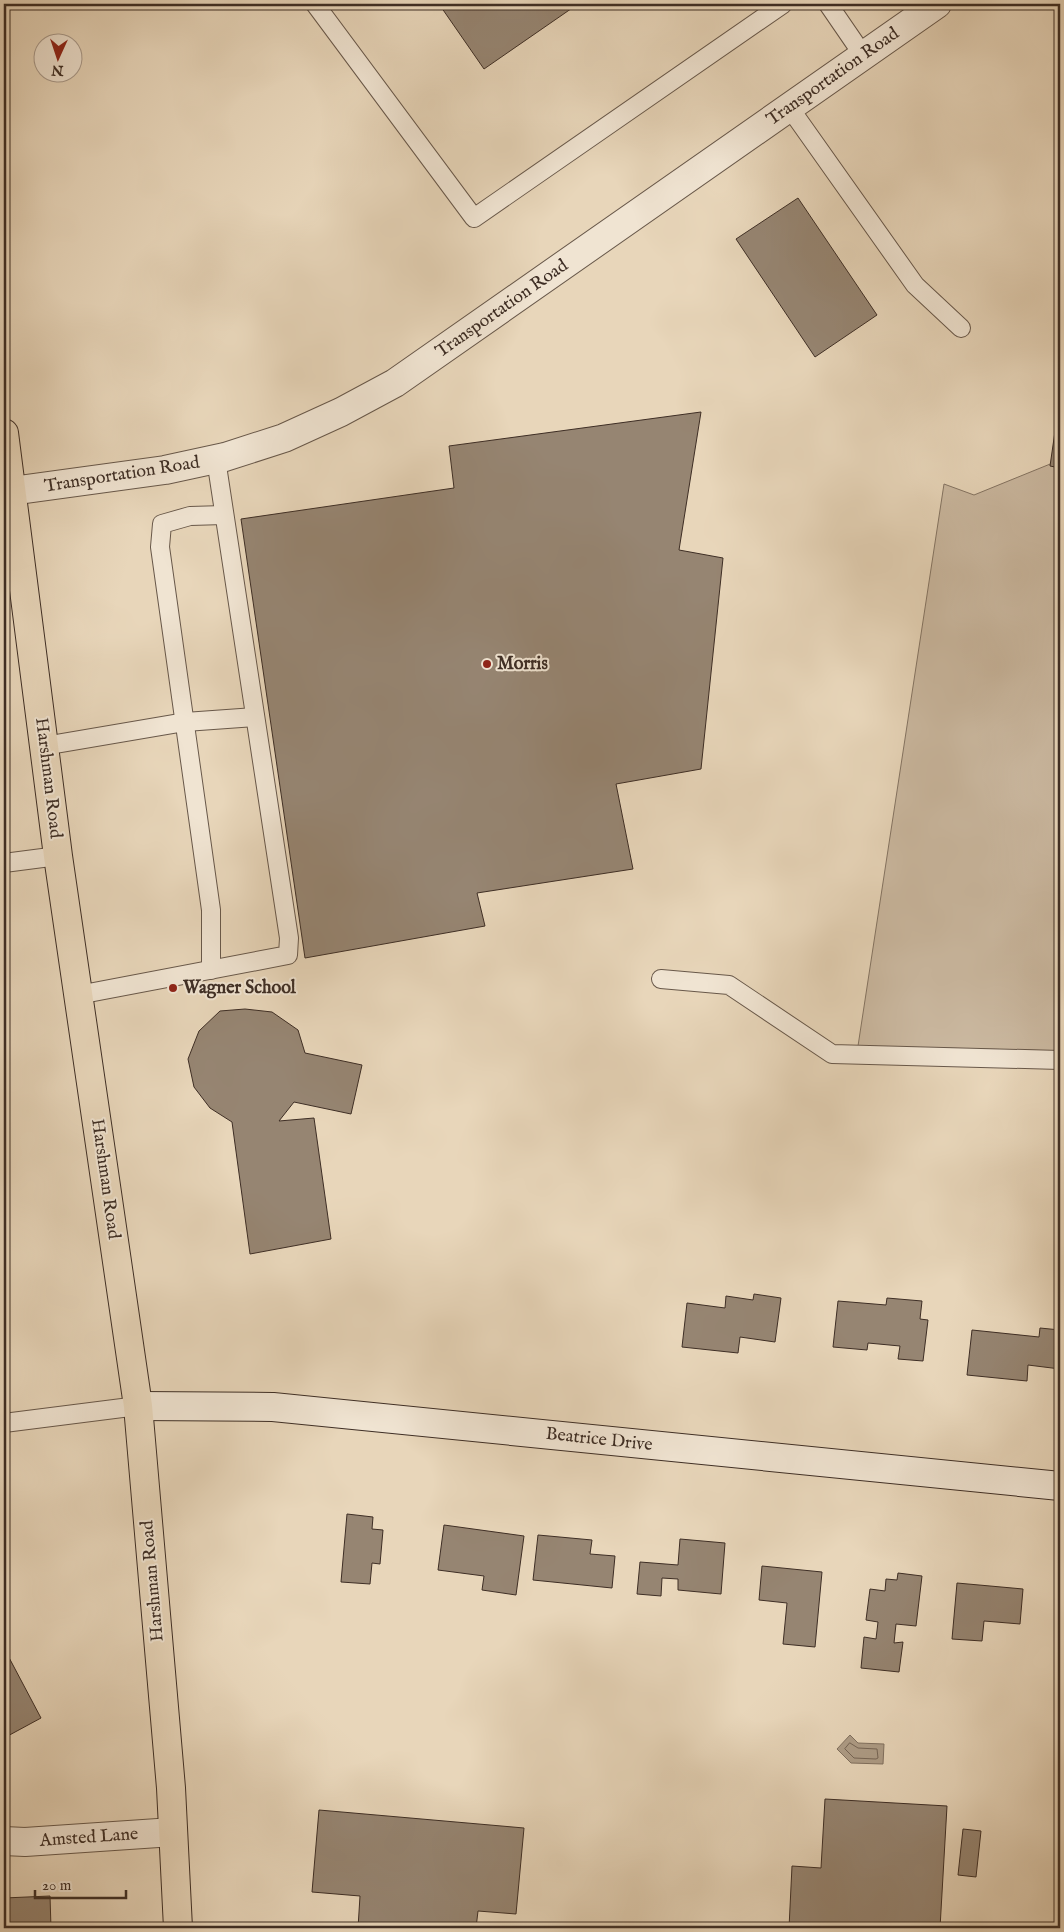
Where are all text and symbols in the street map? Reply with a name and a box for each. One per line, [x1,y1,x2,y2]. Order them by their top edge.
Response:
street label: Transportation Road [762,22,904,131]
north arrow [32,32,82,82]
text: N [51,61,65,79]
street label: Transportation Road [431,254,573,363]
street label: Transportation Road [43,451,202,499]
place label: Morris [497,653,548,676]
marker: Morris [481,658,493,670]
street label: Harshman Road [29,716,67,840]
place label: Wagner School [182,977,297,1000]
marker: Wagner School [167,982,179,994]
street label: Harshman Road [85,1117,125,1241]
street label: Beatrice Drive [544,1423,654,1457]
street label: Harshman Road [136,1519,170,1643]
street label: Amsted Lane [38,1823,139,1853]
scale bar [35,1867,126,1899]
text: 20 m [42,1876,72,1895]

